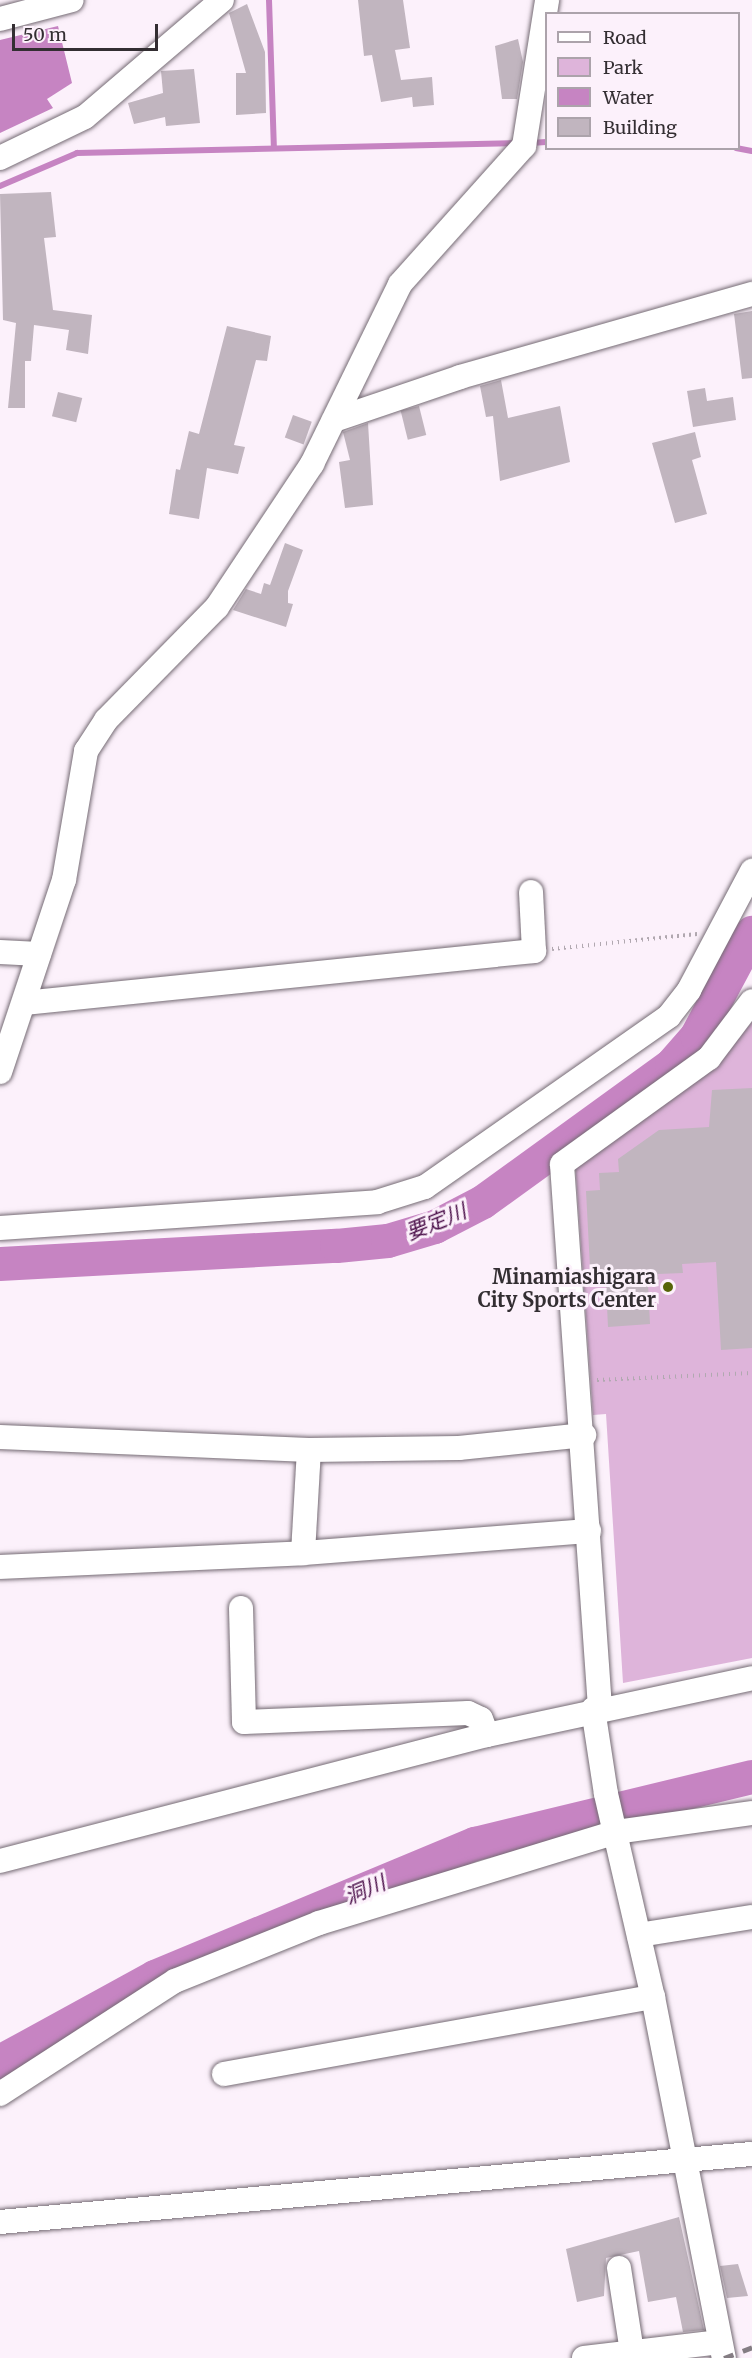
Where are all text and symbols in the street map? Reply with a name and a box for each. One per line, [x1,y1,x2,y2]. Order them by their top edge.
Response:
scale bar [15,12,160,50]
legend [545,12,740,150]
text: 50 m [23,23,67,46]
text: Road [603,26,647,49]
text: Park [603,56,643,79]
text: Water [603,86,654,109]
text: Building [603,116,677,139]
water label: 要定川 [402,1199,470,1245]
place label: Minamiashigara City Sports Center [478,1264,656,1311]
marker: Minamiashigara City Sports Center [661,1280,675,1294]
water label: 洞川 [341,1870,389,1910]

